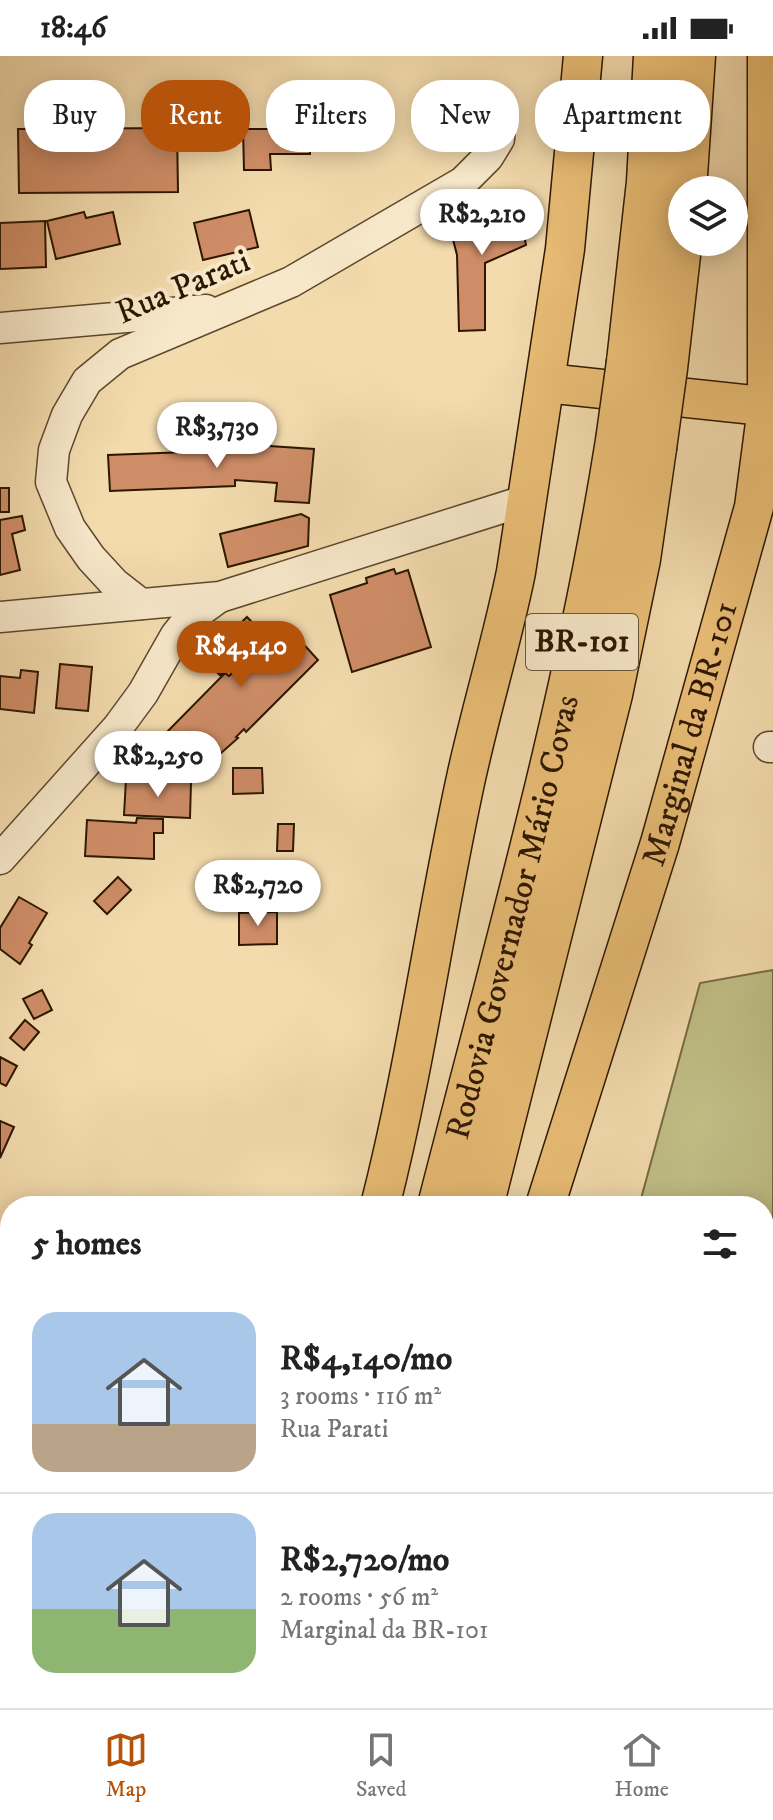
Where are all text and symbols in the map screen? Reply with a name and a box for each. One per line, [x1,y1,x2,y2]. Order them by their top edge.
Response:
text: 18:46 [40,10,107,47]
chip: Buy [24,80,125,152]
chip: Rent [141,80,250,152]
chip: Filters [266,80,395,152]
chip: New [411,80,519,152]
chip: Apartment [535,80,710,152]
map controls [668,176,748,256]
button: layers [668,176,748,256]
pin: R$2,210 [408,189,556,257]
text: R$2,210 [438,198,526,231]
street label: Rua Parati [110,240,256,334]
pin: R$3,730 [143,402,291,470]
text: R$3,730 [175,411,259,444]
street label: Marginal da BR-101 [633,597,747,871]
road number: BR-101 [526,614,638,670]
pin: R$4,140 [167,621,315,689]
text: R$4,140 [195,630,287,663]
street label: Rodovia Governador Mário Covas [437,691,589,1144]
pin: R$2,250 [84,731,232,799]
text: R$2,250 [112,740,204,773]
pin: R$2,720 [184,860,332,928]
text: R$2,720 [213,869,303,902]
icon: filters [698,1222,742,1266]
text: 5 homes [32,1223,141,1265]
text: R$4,140/mo [280,1338,452,1380]
icon: home [96,1344,192,1440]
text: 3 rooms · 116 m² [280,1380,441,1413]
text: Rua Parati [280,1413,388,1446]
text: R$2,720/mo [280,1539,449,1581]
icon: home [96,1545,192,1641]
text: 2 rooms · 56 m² [280,1581,438,1614]
text: Marginal da BR-101 [280,1614,488,1647]
tab: Map [104,1728,148,1803]
tab: Saved [356,1728,407,1803]
tab: Home [615,1728,669,1803]

